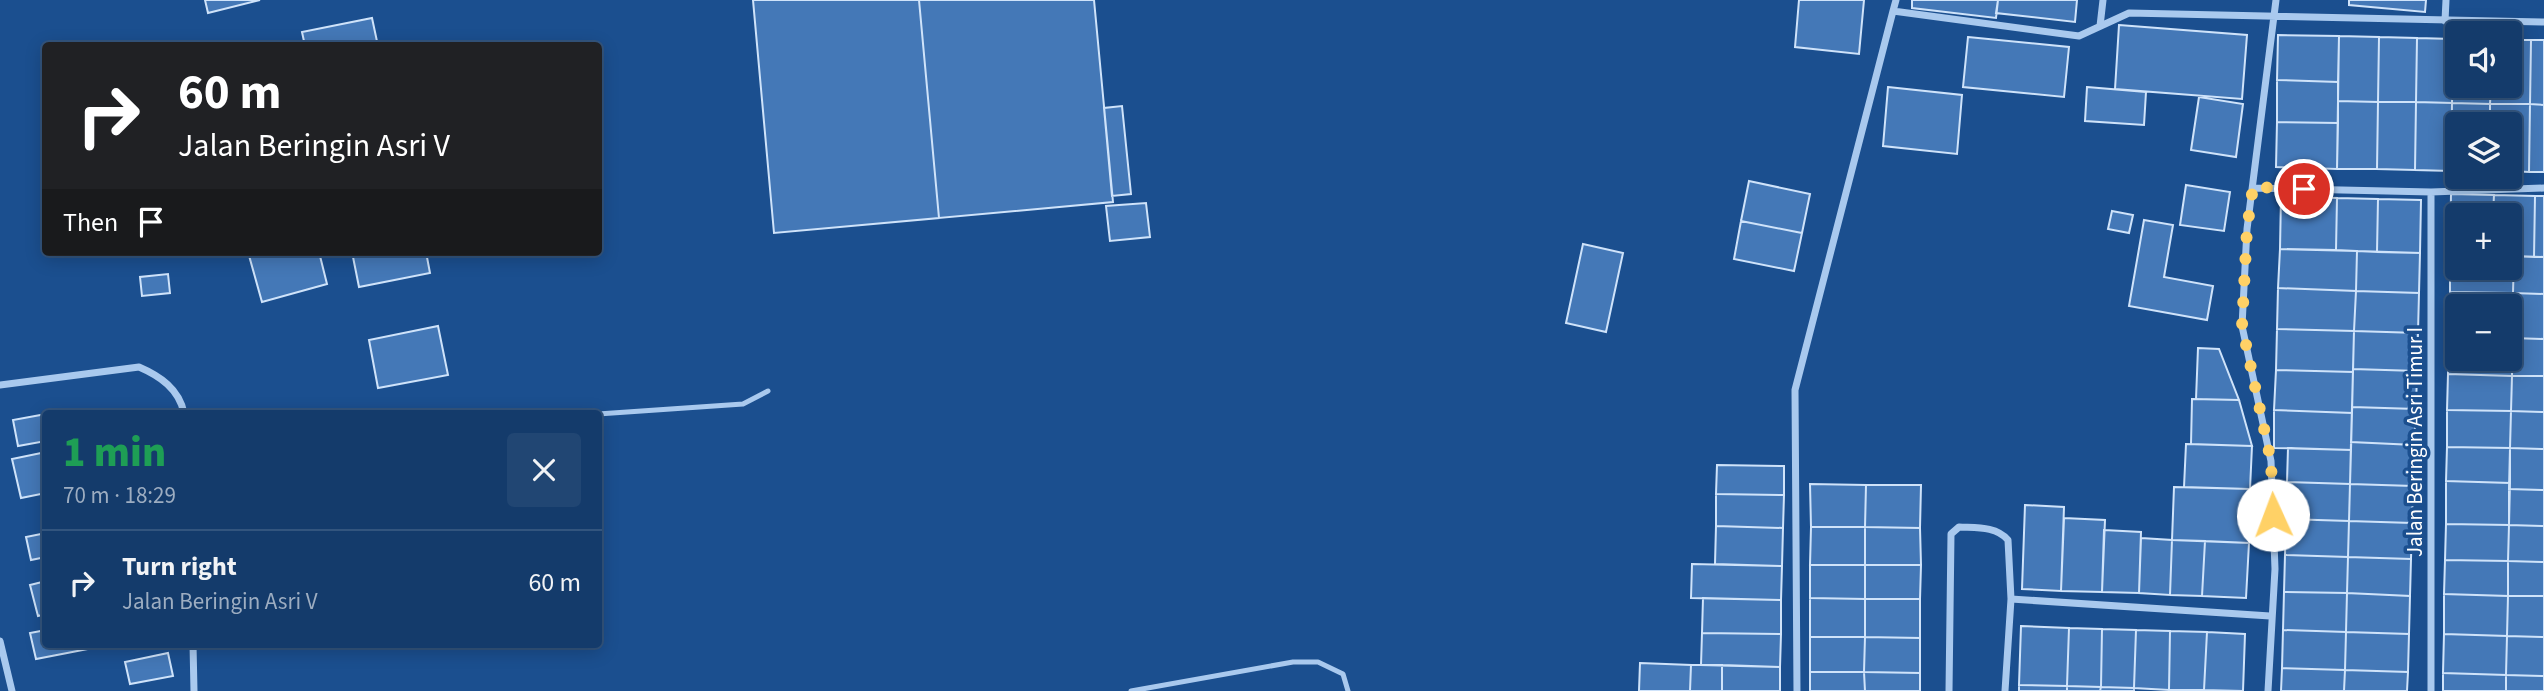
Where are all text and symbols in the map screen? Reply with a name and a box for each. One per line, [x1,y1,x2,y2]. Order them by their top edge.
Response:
map controls [2445,21,2522,371]
button: sound [2445,21,2522,98]
text: 60 m [178,58,282,128]
icon: right [63,70,154,161]
button: layers [2445,112,2522,189]
text: Jalan Beringin Asri V [178,123,450,169]
pin [2274,159,2334,219]
icon: arrive [2285,170,2323,208]
icon: arrive [132,203,170,241]
button: + [2445,203,2522,280]
text: Then [63,204,118,241]
button: − [2445,294,2522,371]
street label: Jalan Beringin Asri Timur I [2400,327,2430,557]
text: 1 min [63,423,166,483]
button: close [507,433,581,507]
position arrow [2236,478,2310,552]
text: 70 m · 18:29 [63,479,176,512]
text: Turn right [122,548,237,585]
icon: right [63,564,101,602]
text: 60 m [528,564,581,601]
text: Jalan Beringin Asri V [122,585,318,618]

